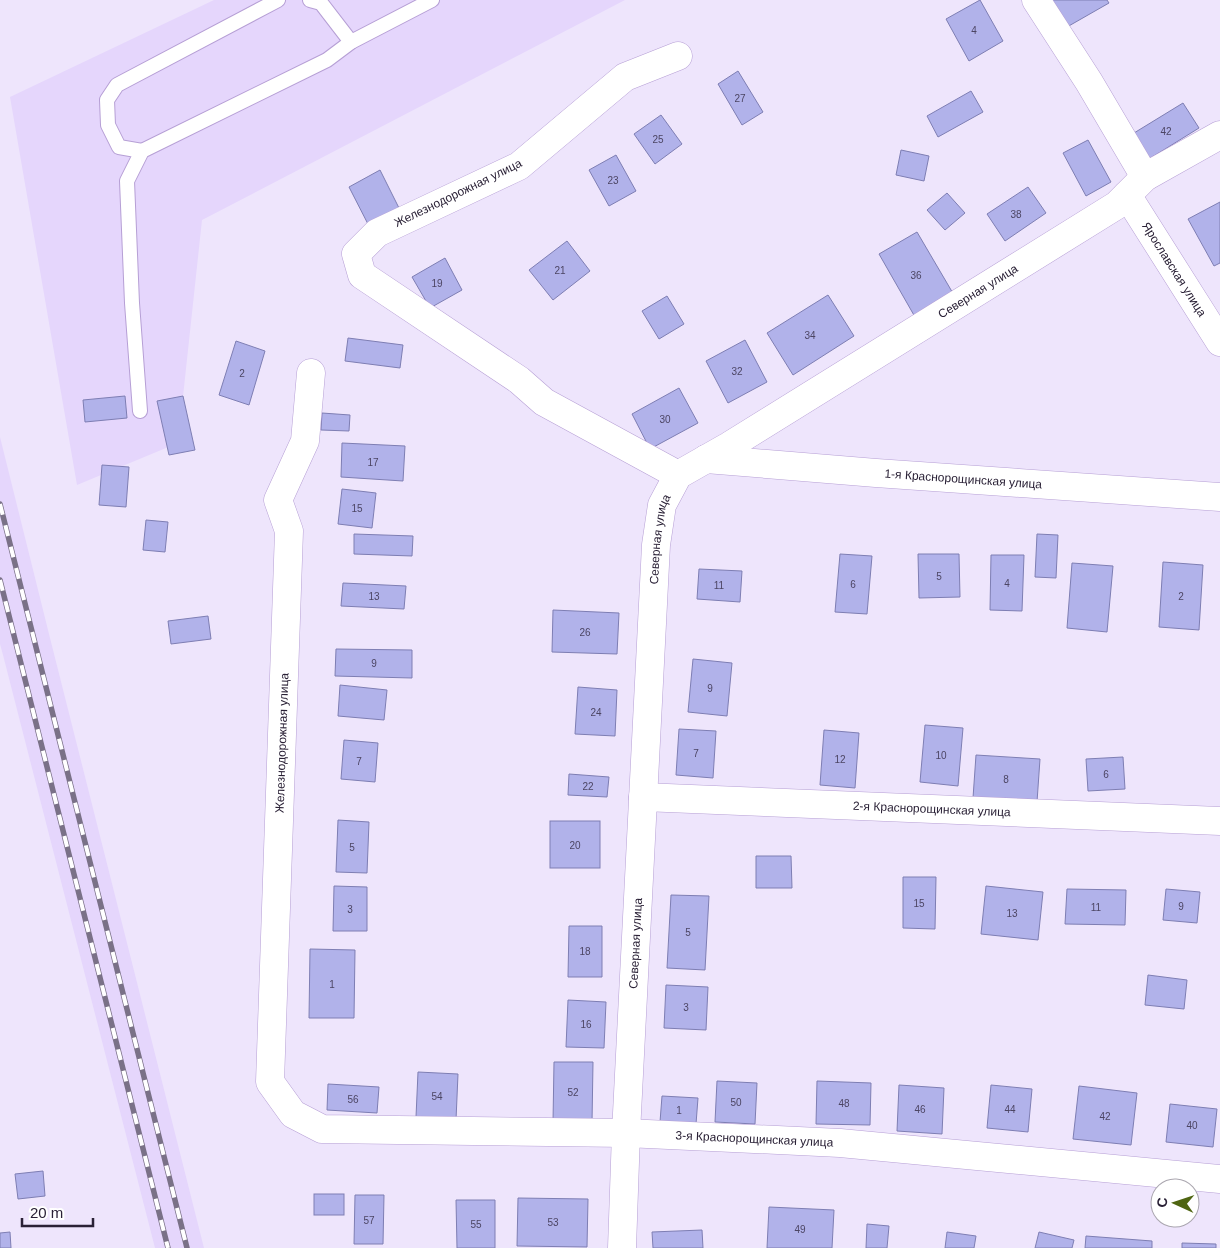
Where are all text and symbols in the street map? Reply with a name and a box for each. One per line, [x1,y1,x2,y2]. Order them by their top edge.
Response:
house number: 4 [971,25,977,36]
house number: 27 [734,93,746,104]
house number: 42 [1160,126,1172,137]
house number: 25 [652,134,664,145]
street label: Железнодорожная улица [392,156,524,230]
house number: 23 [607,175,619,186]
house number: 38 [1010,209,1022,220]
street label: Ярославская улица [1139,220,1209,319]
street label: Северная улица [936,261,1021,321]
house number: 21 [554,265,566,276]
house number: 36 [910,270,922,281]
house number: 19 [431,278,443,289]
house number: 34 [804,330,816,341]
house number: 32 [731,366,743,377]
house number: 2 [239,368,245,379]
house number: 30 [659,414,671,425]
house number: 17 [367,457,379,468]
street label: 1-я Краснорощинская улица [884,467,1043,492]
street label: Северная улица [647,491,674,585]
house number: 15 [351,503,363,514]
house number: 5 [936,571,942,582]
house number: 4 [1004,578,1010,589]
house number: 6 [850,579,856,590]
house number: 11 [714,580,725,591]
house number: 13 [368,591,380,602]
house number: 2 [1178,591,1184,602]
house number: 26 [579,627,591,638]
house number: 9 [371,658,377,669]
street label: Железнодорожная улица [273,672,291,813]
house number: 9 [707,683,713,694]
house number: 24 [590,707,602,718]
house number: 7 [693,748,699,759]
house number: 10 [935,750,947,761]
house number: 12 [834,754,846,765]
house number: 7 [356,756,362,767]
house number: 6 [1103,769,1109,780]
house number: 8 [1003,774,1009,785]
house number: 22 [582,781,594,792]
street label: 2-я Краснорощинская улица [853,799,1011,819]
house number: 20 [569,840,581,851]
house number: 5 [349,842,355,853]
street label: Северная улица [626,897,645,989]
house number: 15 [913,898,925,909]
house number: 9 [1178,901,1184,912]
house number: 11 [1091,902,1102,913]
house number: 3 [347,904,353,915]
house number: 13 [1006,908,1018,919]
house number: 5 [685,927,691,938]
house number: 18 [579,946,591,957]
house number: 1 [329,979,335,990]
house number: 3 [683,1002,689,1013]
house number: 16 [580,1019,592,1030]
house number: 52 [567,1087,579,1098]
house number: 54 [431,1091,443,1102]
house number: 56 [347,1094,359,1105]
house number: 50 [730,1097,742,1108]
house number: 48 [838,1098,850,1109]
house number: 46 [914,1104,926,1115]
house number: 44 [1004,1104,1016,1115]
house number: 1 [676,1105,682,1116]
house number: 42 [1099,1111,1111,1122]
house number: 40 [1186,1120,1198,1131]
street label: 3-я Краснорощинская улица [675,1128,834,1150]
north arrow [1150,1178,1200,1228]
scale bar [22,1196,94,1228]
text: С [1154,1197,1170,1208]
text: 20 m [30,1204,63,1221]
house number: 57 [363,1215,375,1226]
house number: 53 [547,1217,559,1228]
house number: 55 [470,1219,482,1230]
house number: 49 [794,1224,806,1235]

